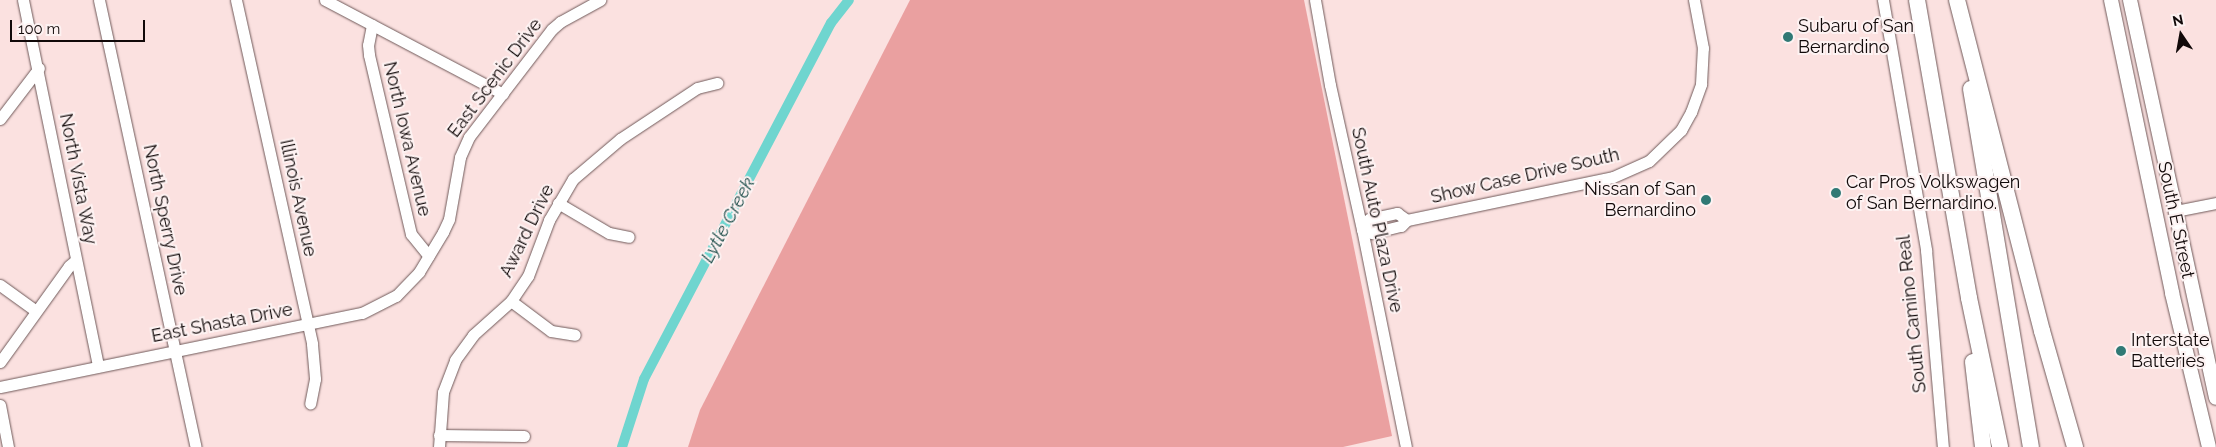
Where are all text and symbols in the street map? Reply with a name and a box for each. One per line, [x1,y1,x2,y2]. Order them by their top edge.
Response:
scale bar [12,10,148,42]
north arrow [2156,10,2206,60]
text: N [2171,11,2185,29]
street label: East Scenic Drive [443,14,547,142]
place label: Subaru of San Bernardino [1798,16,1914,58]
text: 100 m [18,20,60,38]
marker: Subaru of San Bernardino [1782,31,1794,43]
street label: North Iowa Avenue [379,59,435,219]
street label: North Vista Way [55,111,101,247]
street label: South Auto Plaza Drive [1347,125,1407,315]
street label: Illinois Avenue [275,137,321,259]
street label: North Sperry Drive [138,142,192,298]
street label: Show Case Drive South [1428,144,1622,208]
street label: South E Street [2153,160,2199,280]
place label: Car Pros Volkswagen of San Bernardino. [1846,172,2021,214]
water label: Lytle Creek [696,173,760,267]
place label: Nissan of San Bernardino [1584,179,1696,222]
street label: Award Drive [495,181,559,281]
marker: Car Pros Volkswagen of San Bernardino. [1830,187,1842,199]
marker: Nissan of San Bernardino [1700,194,1712,206]
street label: South Camino Real [1893,234,1931,394]
street label: East Shasta Drive [150,299,294,347]
place label: Interstate Batteries [2131,330,2210,372]
marker: Interstate Batteries [2115,345,2127,357]

